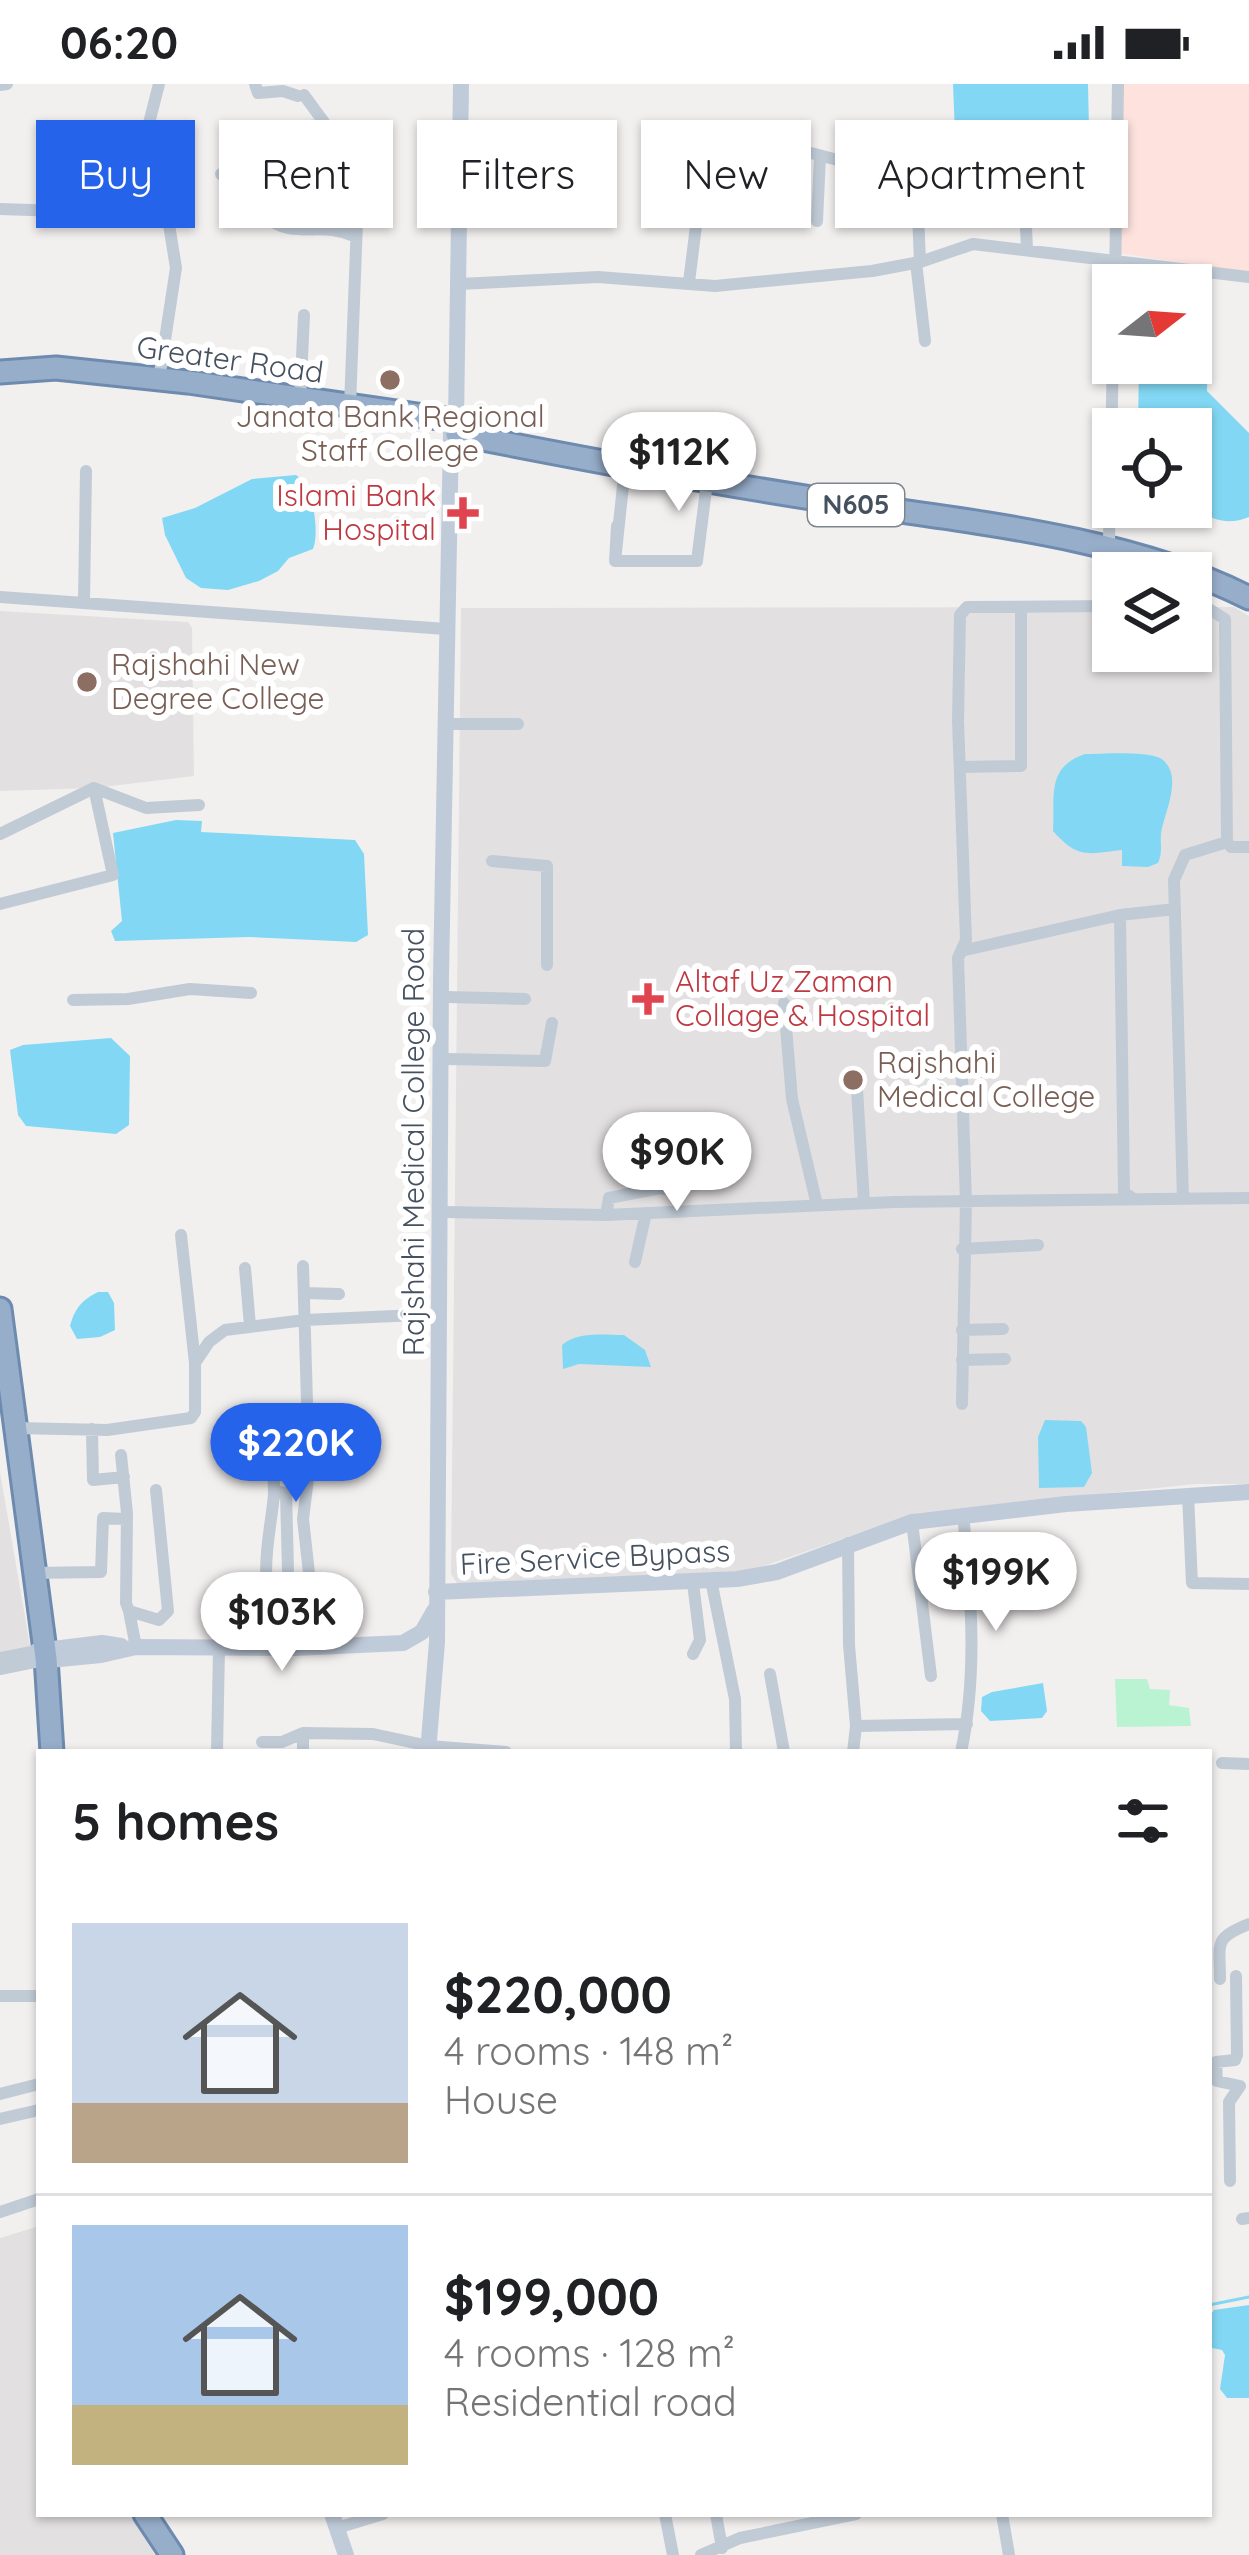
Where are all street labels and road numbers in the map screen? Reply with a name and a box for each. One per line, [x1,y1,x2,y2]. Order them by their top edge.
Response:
street label: Greater Road [134,327,326,391]
road number: N605 [808,484,904,526]
street label: Rajshahi Medical College Road [394,928,432,1356]
street label: Fire Service Bypass [459,1531,731,1583]

